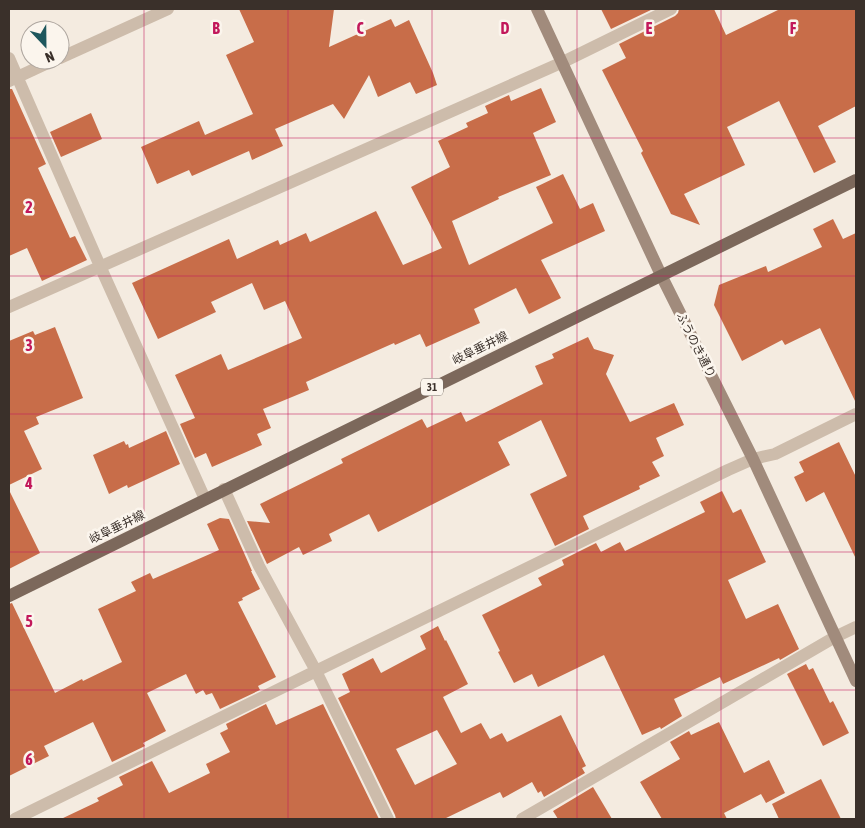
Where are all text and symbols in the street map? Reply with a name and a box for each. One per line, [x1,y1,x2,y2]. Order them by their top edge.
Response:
text: B [212,19,220,37]
text: C [356,19,364,37]
text: D [501,19,510,37]
text: E [646,19,653,37]
text: F [790,19,797,37]
north arrow [20,20,70,70]
text: N [43,48,57,66]
text: 2 [25,198,33,216]
street label: ふうのき通り [674,310,718,380]
street label: 岐阜垂井線 [450,329,510,367]
text: 3 [25,336,33,354]
road number: 31 [421,378,443,396]
text: 4 [24,474,33,492]
street label: 岐阜垂井線 [87,508,147,546]
text: 5 [25,612,33,630]
text: 6 [25,750,33,768]

